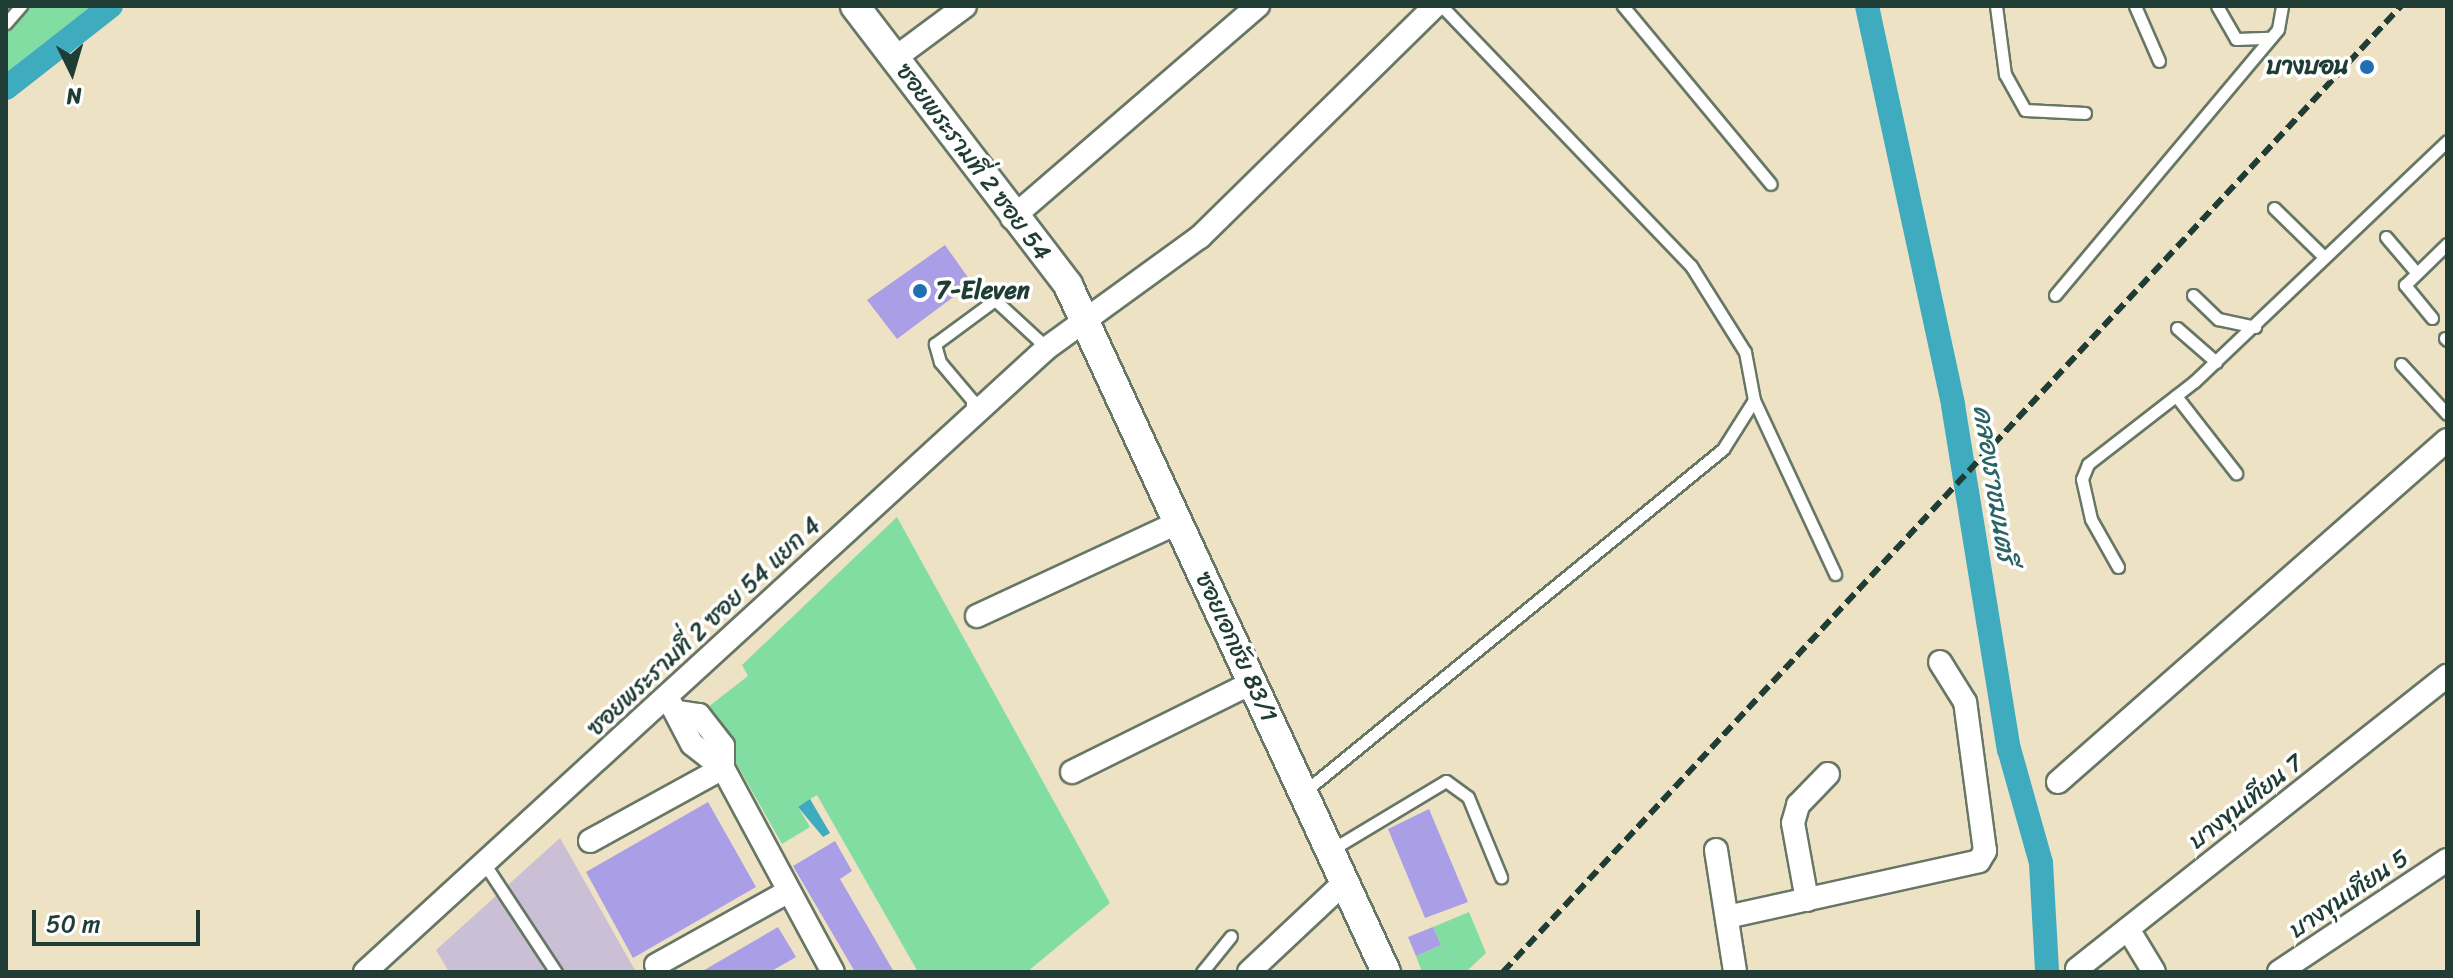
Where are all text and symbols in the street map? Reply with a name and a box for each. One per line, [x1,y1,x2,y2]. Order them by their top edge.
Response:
north arrow [32,32,112,112]
place label: บางบอน [2266,53,2349,81]
marker: บางบอน [2356,56,2378,78]
street label: ซอยพระรามที่ 2 ซอย 54 [890,58,1056,266]
text: N [65,76,83,116]
place label: 7-Eleven [936,277,1030,305]
marker: 7-Eleven [911,282,929,300]
water label: คลองราชมนตรี [1966,403,2022,565]
street label: ซอยพระรามที่ 2 ซอย 54 แยก 4 [581,511,827,743]
street label: ซอยเอกชัย 83/1 [1189,567,1283,727]
street label: บางขุนเทียน 7 [2183,749,2309,855]
street label: บางขุนเทียน 5 [2284,844,2414,944]
scale bar [36,894,204,944]
text: 50 m [46,903,101,945]

